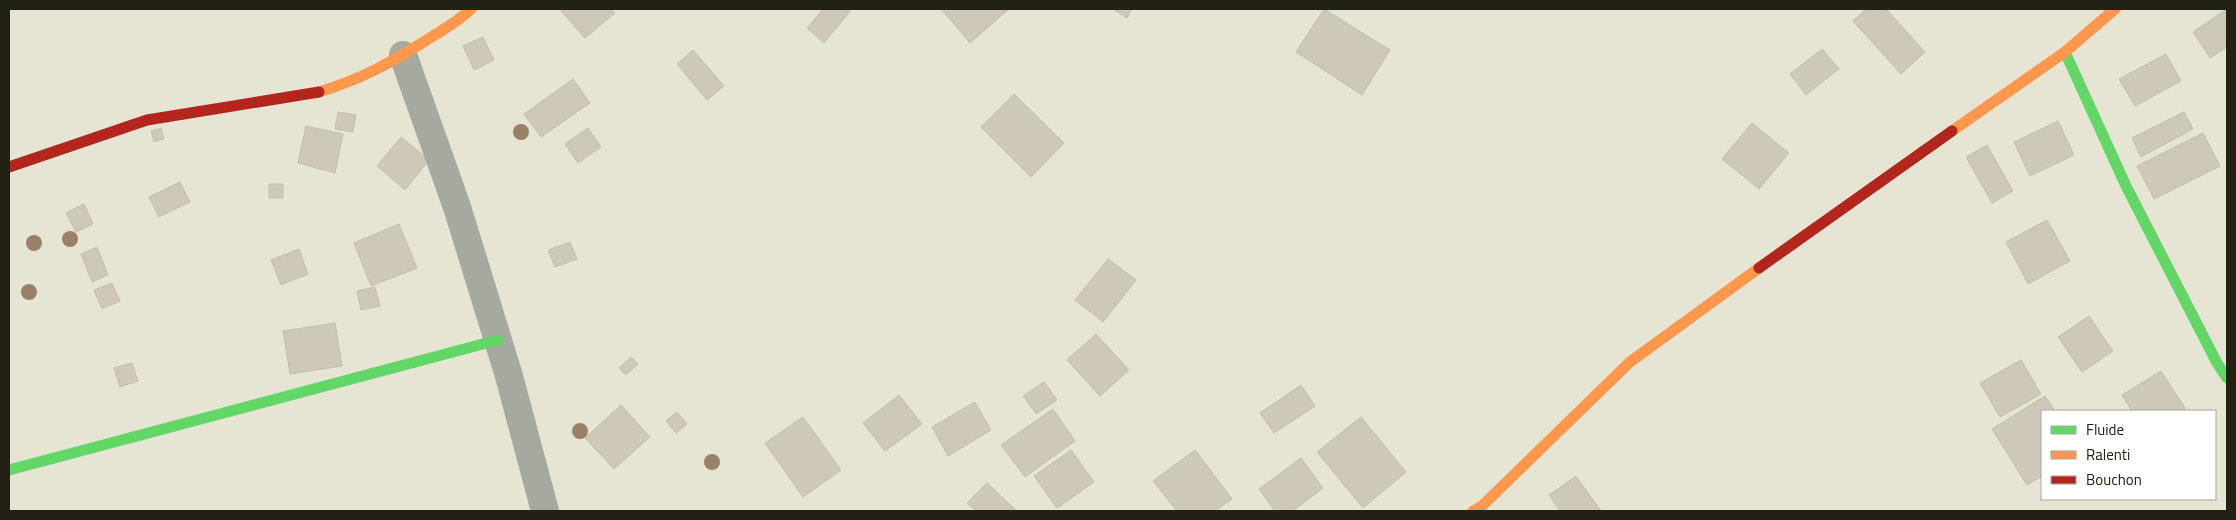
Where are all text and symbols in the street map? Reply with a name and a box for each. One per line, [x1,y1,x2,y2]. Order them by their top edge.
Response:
legend [2041,410,2216,500]
text: Fluide [2086,418,2124,441]
text: Ralenti [2086,443,2130,466]
text: Bouchon [2086,468,2142,491]

